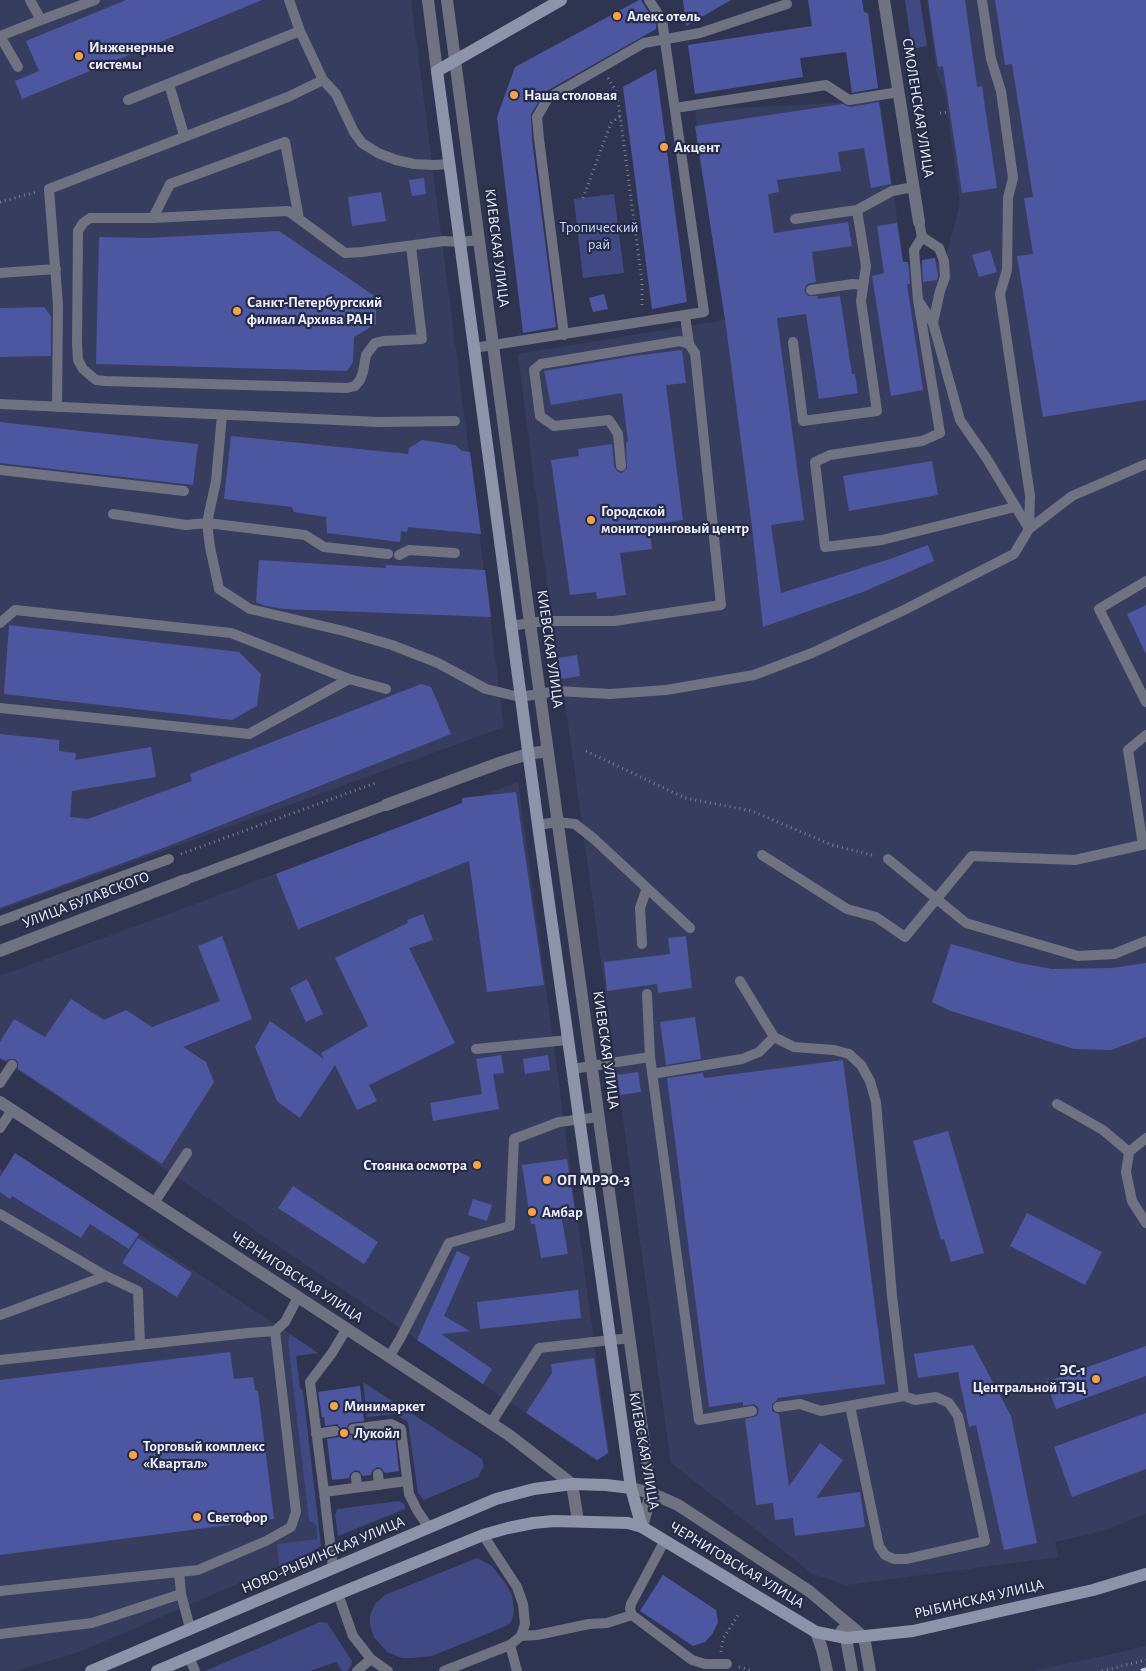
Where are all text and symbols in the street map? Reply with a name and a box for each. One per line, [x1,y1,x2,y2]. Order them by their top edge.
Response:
place label: Алекс отель [627,7,701,25]
marker: Алекс отель [611,10,623,22]
street label: СМОЛЕНСКАЯ УЛИЦА [898,37,938,179]
place label: Инженерные системы [89,38,174,73]
marker: Инженерные системы [73,50,85,62]
place label: Наша столовая [524,86,617,104]
marker: Наша столовая [508,89,520,101]
place label: Акцент [674,138,720,156]
marker: Акцент [658,141,670,153]
street label: КИЕВСКАЯ УЛИЦА [481,188,513,308]
park label: Тропический рай [560,218,638,253]
place label: Санкт-Петербургский филиал Архива РАН [247,293,382,328]
marker: Санкт-Петербургский филиал Архива РАН [231,305,243,317]
place label: Городской мониторинговый центр [601,502,749,537]
marker: Городской мониторинговый центр [585,514,597,526]
street label: КИЕВСКАЯ УЛИЦА [533,589,567,709]
street label: УЛИЦА БУЛАВСКОГО [20,867,152,933]
street label: КИЕВСКАЯ УЛИЦА [589,990,623,1110]
place label: Стоянка осмотра [363,1156,467,1174]
marker: Стоянка осмотра [471,1159,483,1171]
place label: ОП МРЭО-3 [557,1171,630,1189]
marker: ОП МРЭО-3 [541,1174,553,1186]
place label: Амбар [542,1203,583,1221]
marker: Амбар [526,1206,538,1218]
street label: ЧЕРНИГОВСКАЯ УЛИЦА [228,1228,366,1326]
place label: ЭС-1 Центральной ТЭЦ [973,1361,1086,1396]
marker: ЭС-1 Центральной ТЭЦ [1090,1373,1102,1385]
street label: КИЕВСКАЯ УЛИЦА [625,1391,663,1511]
place label: Минимаркет [344,1397,425,1415]
marker: Минимаркет [328,1400,340,1412]
place label: Лукойл [354,1424,400,1442]
marker: Лукойл [338,1427,350,1439]
place label: Торговый комплекс «Квартал» [143,1437,265,1472]
marker: Торговый комплекс «Квартал» [127,1449,139,1461]
place label: Светофор [207,1508,268,1526]
marker: Светофор [191,1511,203,1523]
street label: НОВО-РЫБИНСКАЯ УЛИЦА [239,1512,407,1598]
street label: ЧЕРНИГОВСКАЯ УЛИЦА [666,1518,808,1612]
street label: РЫБИНСКАЯ УЛИЦА [912,1575,1046,1623]

